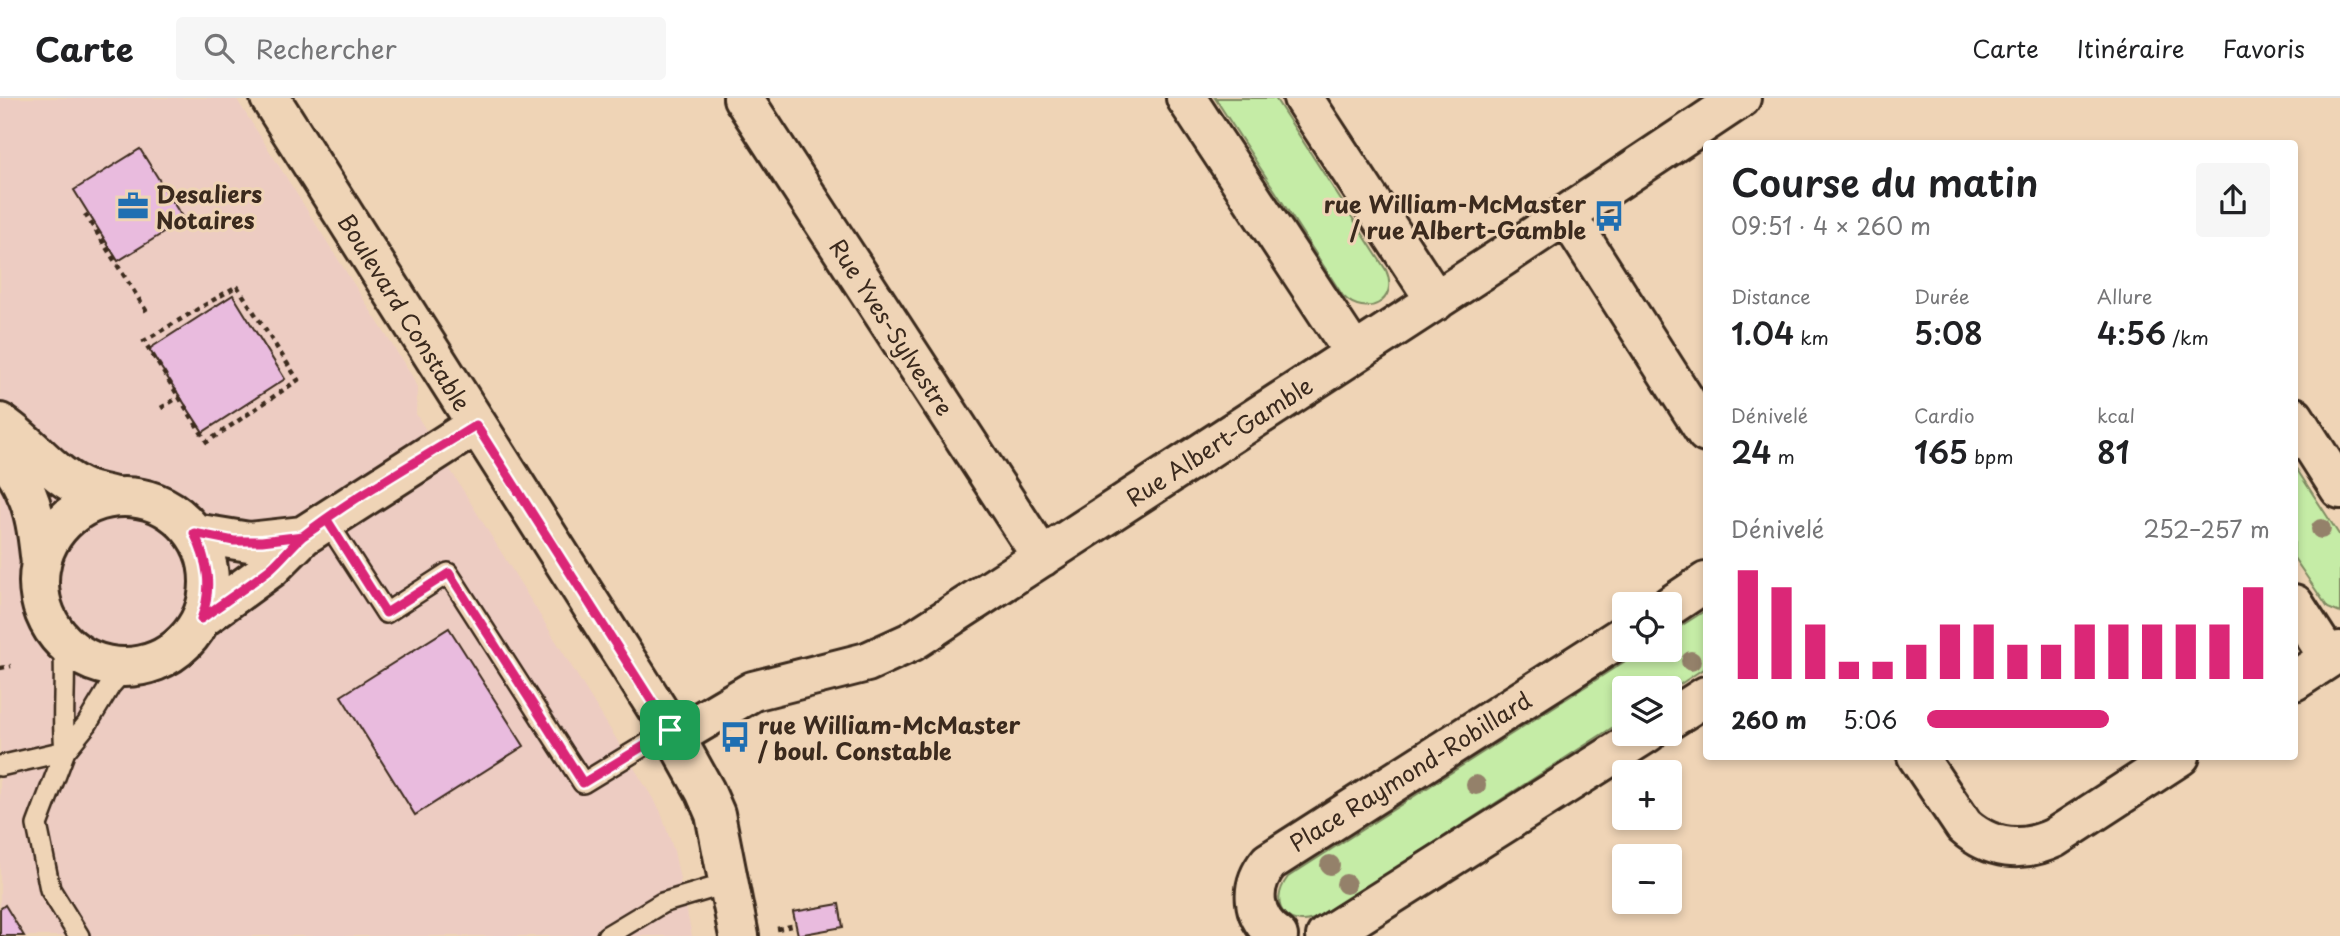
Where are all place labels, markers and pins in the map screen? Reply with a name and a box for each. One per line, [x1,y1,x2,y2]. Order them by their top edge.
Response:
place label: Desaliers Notaires [156,176,262,237]
place label: rue William-McMaster / rue Albert-Gamble [1324,186,1586,247]
office icon: Desaliers Notaires [116,189,150,223]
bus stop icon: rue William-McMaster / rue Albert-Gamble [1592,199,1626,233]
pin [640,700,700,760]
place label: rue William-McMaster / boul. Constable [757,707,1020,768]
bus stop icon: rue William-McMaster / boul. Constable [718,720,752,754]

